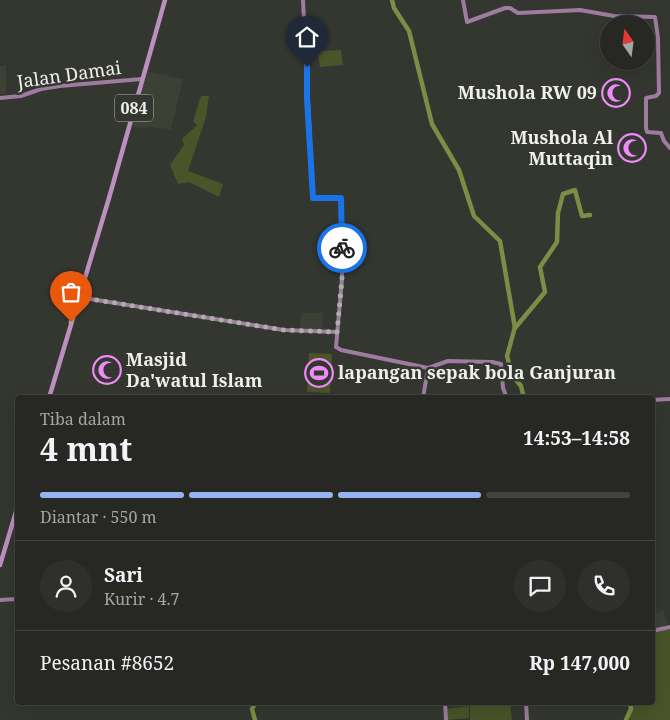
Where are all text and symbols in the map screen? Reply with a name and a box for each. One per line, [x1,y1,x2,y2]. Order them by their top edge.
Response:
north arrow [600,15,655,70]
map controls [600,15,655,70]
pin [286,16,328,67]
icon: home [293,23,321,51]
street label: Jalan Damai [14,55,123,93]
mosque icon: Mushola RW 09 [601,78,631,108]
place label: Mushola RW 09 [458,80,597,104]
road number: 084 [115,95,153,122]
place label: Mushola Al Muttaqin [510,125,614,170]
mosque icon: Mushola Al Muttaqin [617,133,647,163]
courier [317,223,367,273]
icon: bike [328,234,356,262]
pin [50,271,92,322]
icon: bag [57,278,85,306]
place label: Masjid Da'watul Islam [126,347,263,392]
mosque icon: Masjid Da'watul Islam [92,355,122,385]
sports icon: lapangan sepak bola Ganjuran [304,358,334,388]
place label: lapangan sepak bola Ganjuran [338,360,616,384]
text: Tiba dalam [40,408,126,430]
text: 14:53–14:58 [523,425,630,451]
text: 4 mnt [40,427,132,470]
text: Diantar · 550 m [40,506,157,528]
button: person [40,560,92,612]
button: chat [514,560,566,612]
button: phone [578,560,630,612]
text: Sari [104,562,143,588]
text: Kurir · 4.7 [104,588,179,610]
text: Pesanan #8652 [40,650,174,676]
text: Rp 147,000 [529,650,630,676]

